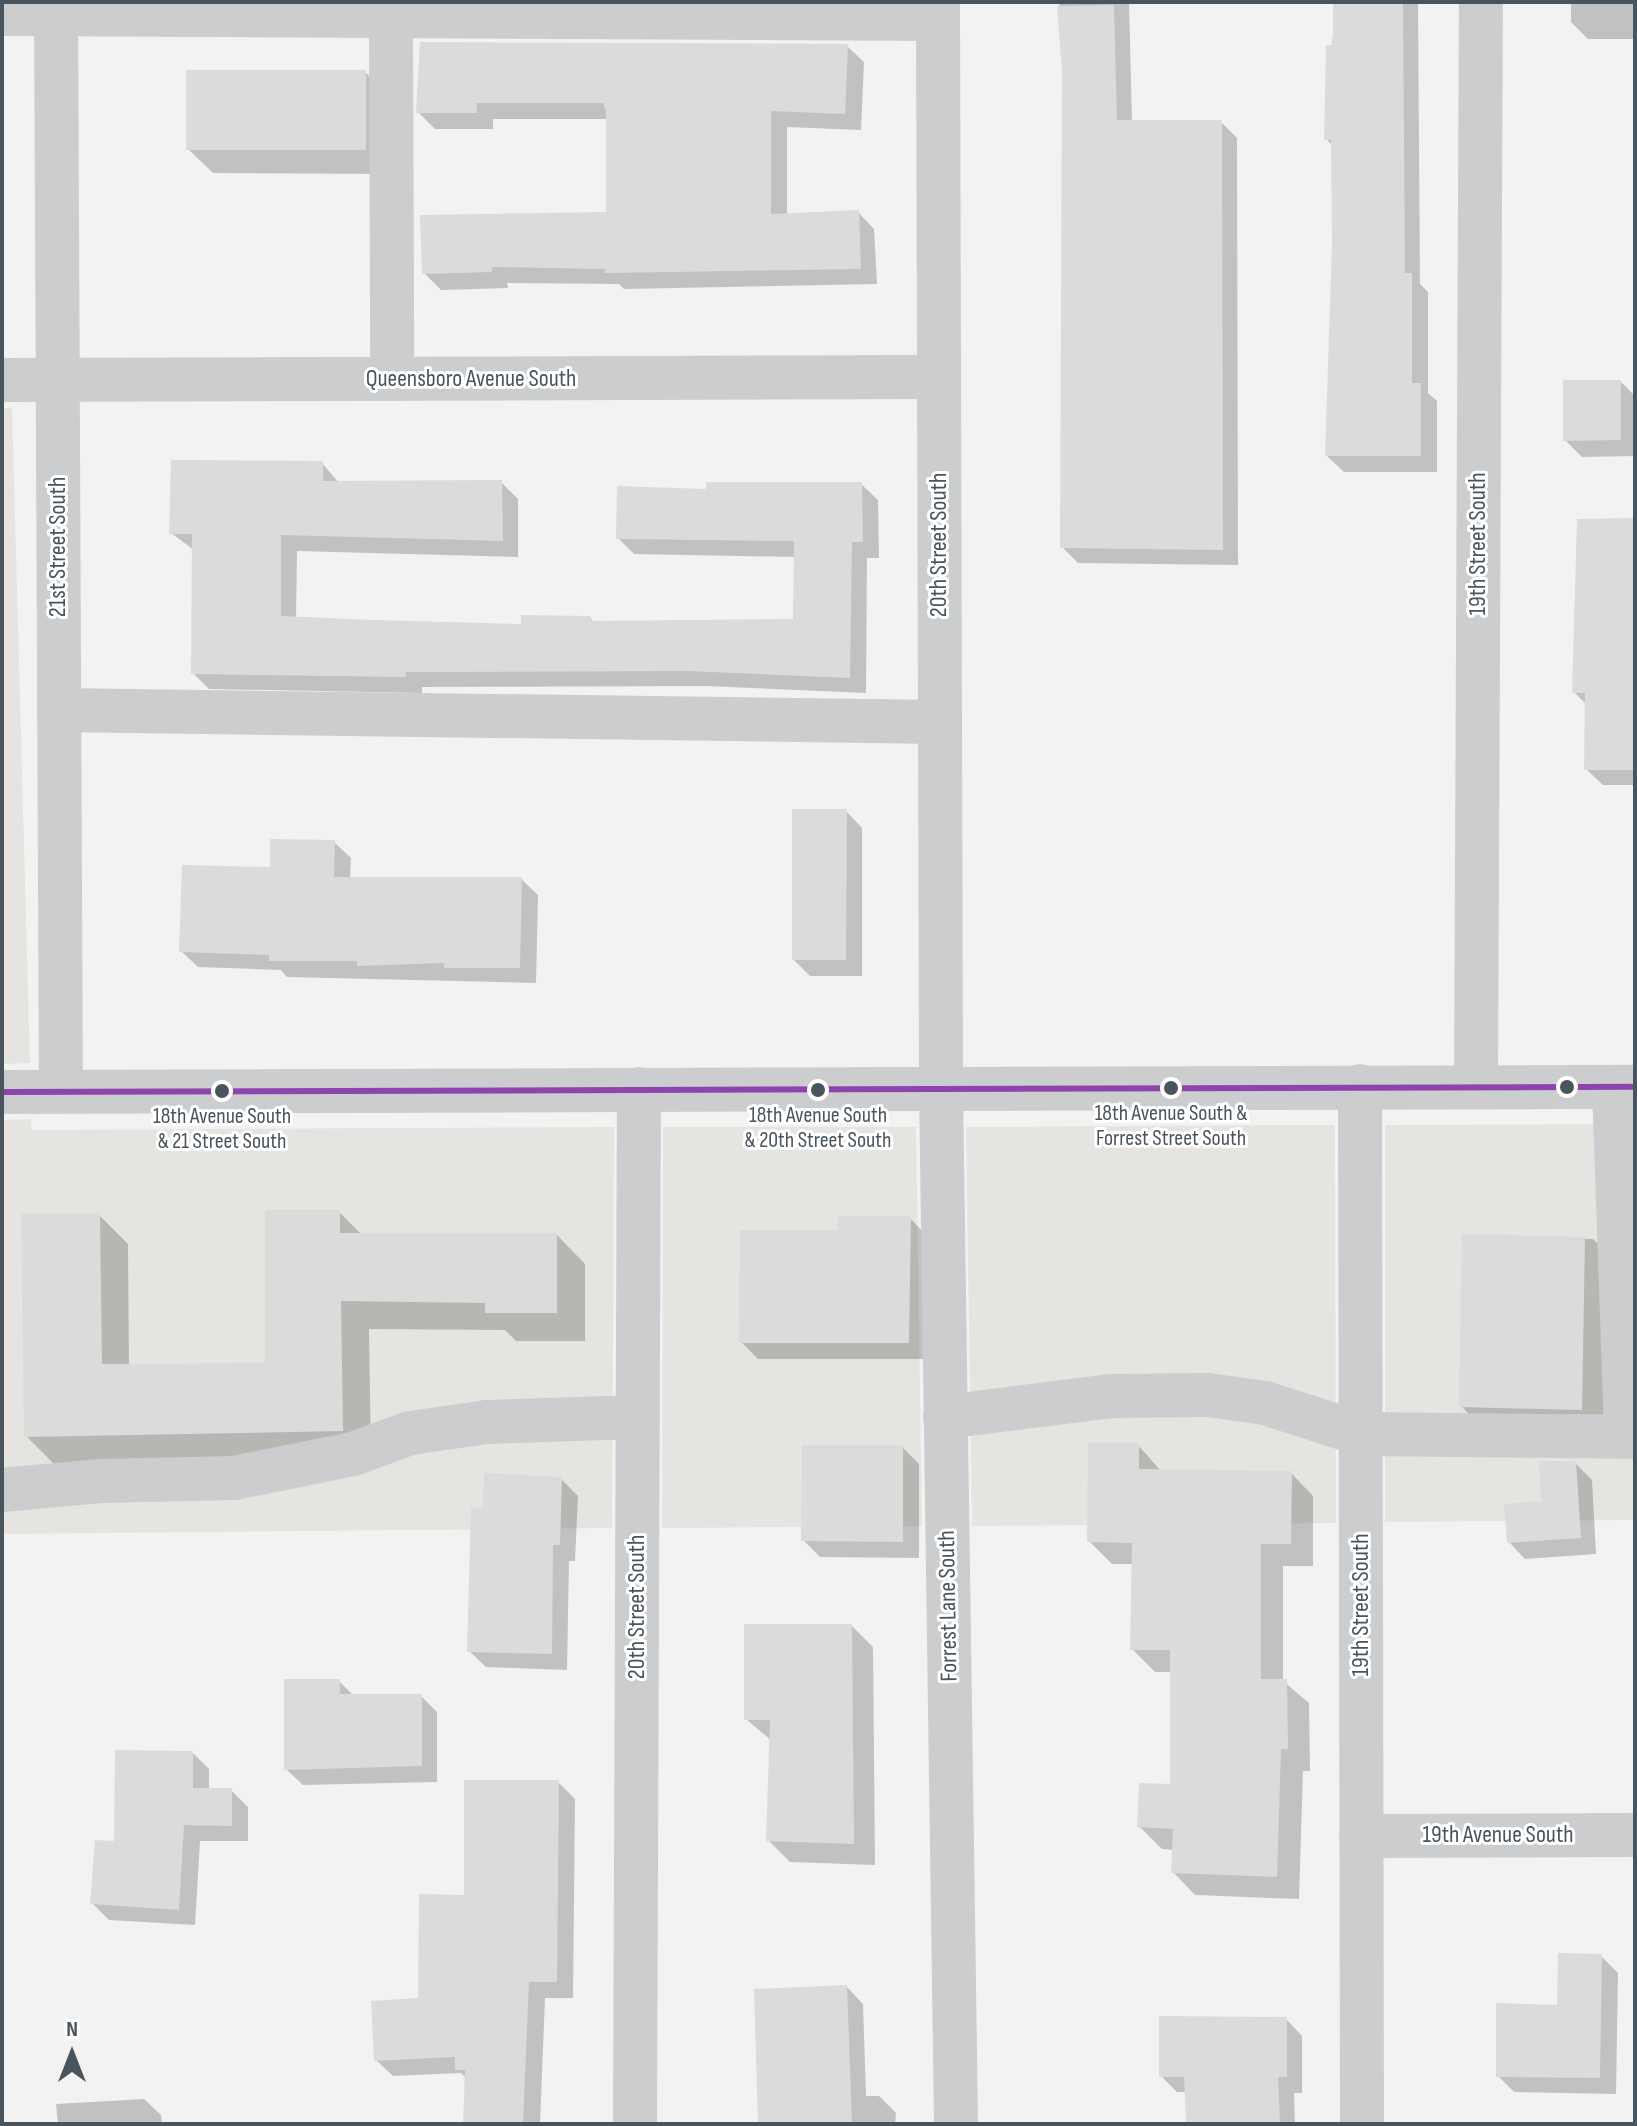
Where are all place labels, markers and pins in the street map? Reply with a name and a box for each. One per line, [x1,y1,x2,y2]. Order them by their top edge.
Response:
unlabelled marker [1559,1079,1575,1095]
marker: 18th Avenue South & Forrest Street South [1163,1080,1179,1096]
marker: 18th Avenue South & 20th Street South [810,1082,826,1098]
marker: 18th Avenue South & 21 Street South [214,1083,230,1099]
place label: 18th Avenue South & Forrest Street South [1095,1100,1247,1152]
place label: 18th Avenue South & 20th Street South [745,1102,891,1154]
place label: 18th Avenue South & 21 Street South [153,1103,291,1154]

